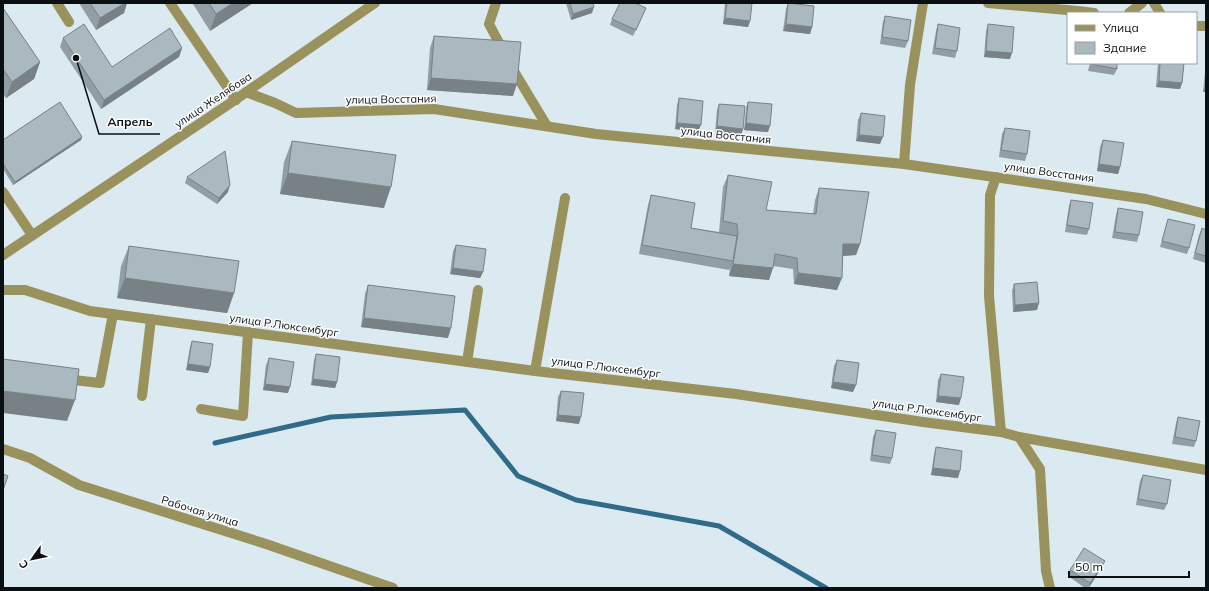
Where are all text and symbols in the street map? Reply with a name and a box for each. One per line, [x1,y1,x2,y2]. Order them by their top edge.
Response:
legend [1067,12,1197,64]
text: Улица [1102,20,1139,35]
text: Здание [1103,40,1147,55]
street label: улица Желябова [172,69,254,131]
street label: улица Восстания [345,91,437,107]
callout: Апрель [99,110,160,134]
text: Апрель [108,114,153,129]
street label: улица Восстания [680,123,772,147]
street label: улица Восстания [1003,159,1095,185]
street label: улица Р.Люксембург [229,310,339,340]
street label: улица Р.Люксембург [551,353,662,381]
street label: улица Р.Люксембург [872,395,982,425]
street label: Рабочая улица [160,493,240,529]
north arrow [12,539,52,579]
scale bar [1069,553,1189,579]
text: С [15,557,32,571]
text: 50 m [1075,559,1103,574]

